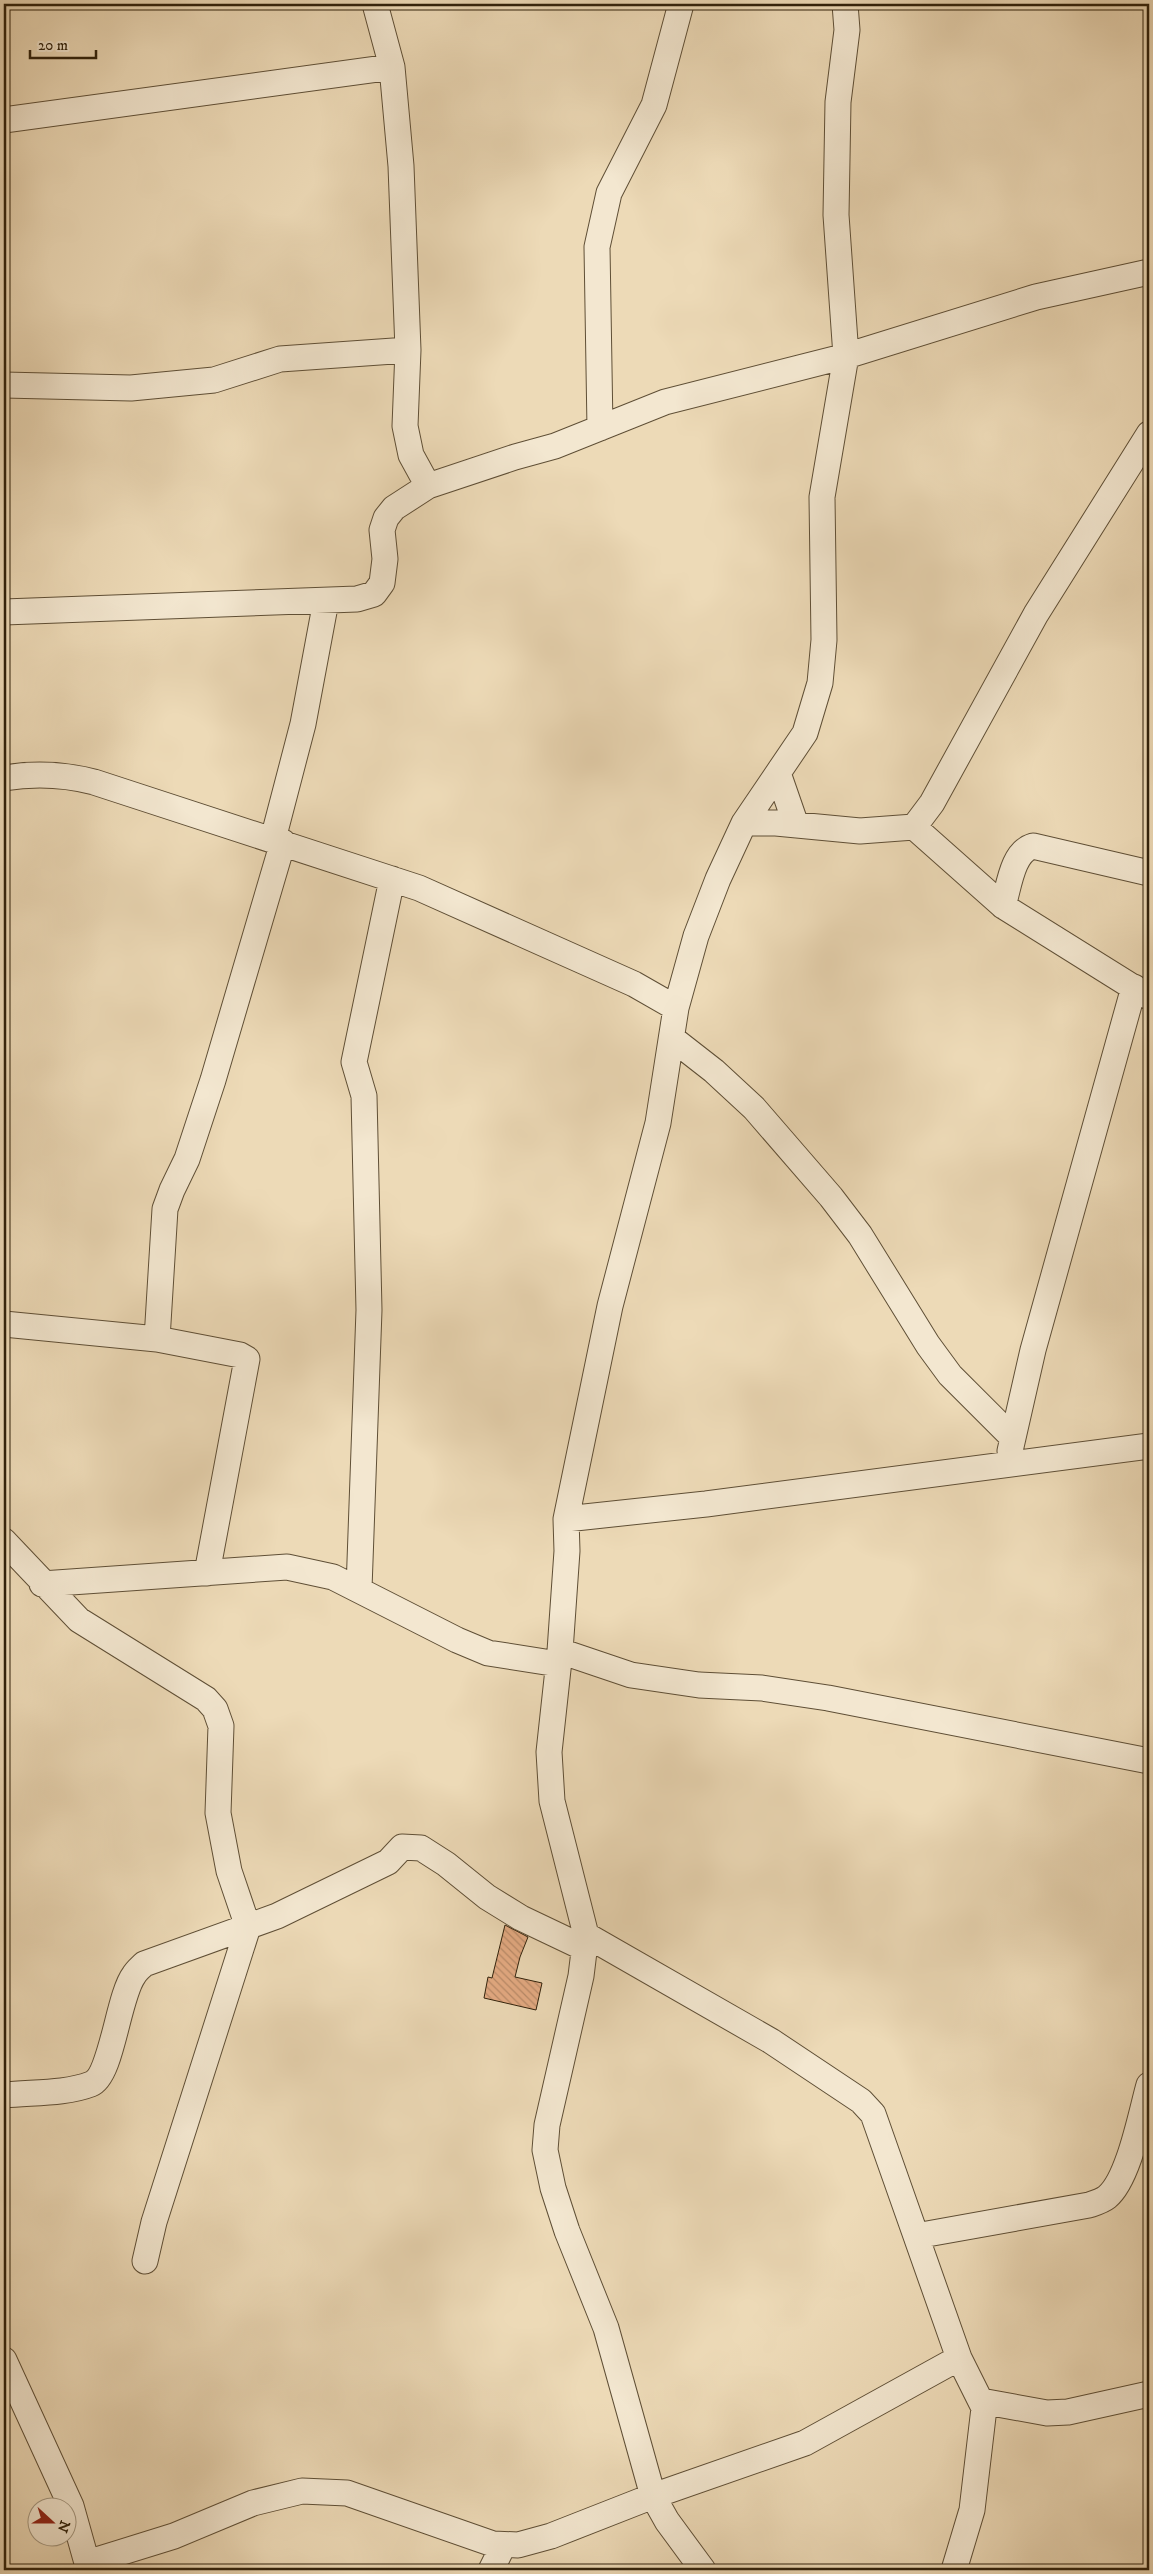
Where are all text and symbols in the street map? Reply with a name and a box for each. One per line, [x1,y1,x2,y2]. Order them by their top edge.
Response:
scale bar [30,28,96,60]
text: 20 m [38,36,68,55]
north arrow [28,2496,78,2546]
text: N [53,2518,74,2535]

